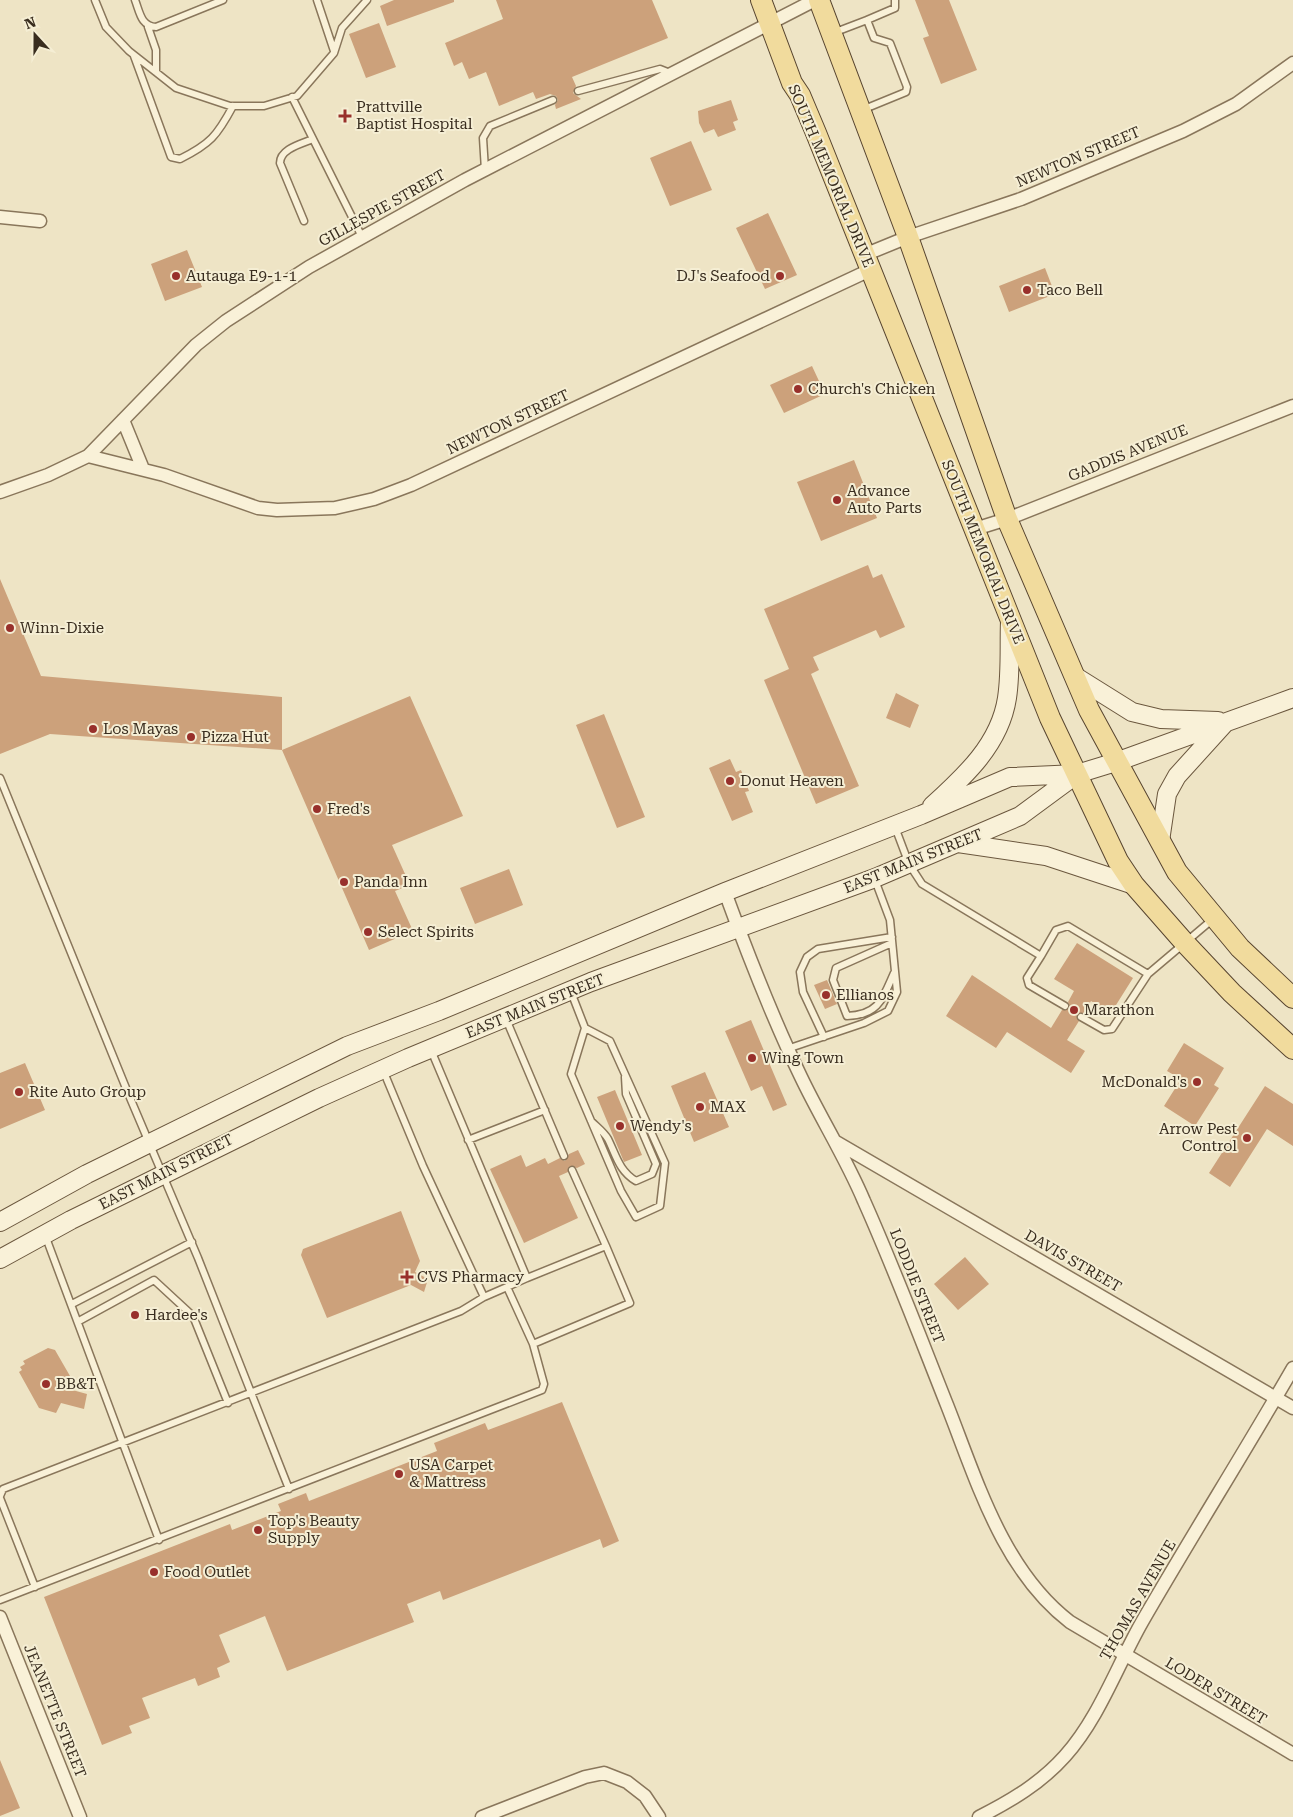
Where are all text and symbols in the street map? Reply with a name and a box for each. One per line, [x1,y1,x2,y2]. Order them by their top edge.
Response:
north arrow [10,10,60,60]
text: N [22,13,38,32]
street label: SOUTH MEMORIAL DRIVE [784,82,878,270]
place label: Prattville Baptist Hospital [356,98,473,133]
marker: Prattville Baptist Hospital [338,109,352,123]
street label: NEWTON STREET [1013,123,1143,191]
street label: GILLESPIE STREET [315,166,449,250]
place label: Autauga E9-1-1 [186,267,297,285]
place label: DJ's Seafood [676,267,770,285]
marker: Autauga E9-1-1 [170,270,182,282]
marker: DJ's Seafood [774,270,786,282]
place label: Taco Bell [1037,281,1103,299]
marker: Taco Bell [1021,284,1033,296]
place label: Church's Chicken [808,380,936,398]
marker: Church's Chicken [792,383,804,395]
street label: NEWTON STREET [444,386,572,458]
street label: GADDIS AVENUE [1065,421,1191,485]
street label: SOUTH MEMORIAL DRIVE [938,457,1028,647]
place label: Advance Auto Parts [847,482,922,517]
marker: Advance Auto Parts [831,494,843,506]
place label: Winn-Dixie [20,619,104,637]
marker: Winn-Dixie [4,622,16,634]
place label: Los Mayas [103,720,178,738]
marker: Los Mayas [87,723,99,735]
place label: Pizza Hut [201,728,269,746]
marker: Pizza Hut [185,731,197,743]
place label: Donut Heaven [740,772,844,790]
marker: Donut Heaven [724,775,736,787]
place label: Fred's [327,800,370,818]
marker: Fred's [311,803,323,815]
street label: EAST MAIN STREET [841,825,985,897]
place label: Panda Inn [354,873,428,891]
marker: Panda Inn [338,876,350,888]
place label: Select Spirits [378,923,474,941]
marker: Select Spirits [362,926,374,938]
street label: EAST MAIN STREET [463,970,607,1042]
place label: Ellianos [836,986,894,1004]
marker: Ellianos [820,989,832,1001]
place label: Marathon [1084,1001,1155,1019]
marker: Marathon [1068,1004,1080,1016]
place label: Wing Town [762,1049,844,1067]
marker: Wing Town [746,1052,758,1064]
place label: McDonald's [1102,1073,1187,1091]
marker: McDonald's [1191,1076,1203,1088]
place label: Rite Auto Group [29,1083,146,1101]
marker: Rite Auto Group [13,1086,25,1098]
place label: MAX [710,1098,746,1116]
marker: MAX [694,1101,706,1113]
place label: Wendy's [630,1117,692,1135]
marker: Wendy's [614,1120,626,1132]
place label: Arrow Pest Control [1159,1120,1237,1155]
street label: EAST MAIN STREET [96,1130,236,1214]
marker: Arrow Pest Control [1241,1132,1253,1144]
street label: LODDIE STREET [886,1226,948,1346]
street label: DAVIS STREET [1021,1226,1125,1296]
place label: CVS Pharmacy [417,1268,524,1286]
marker: CVS Pharmacy [401,1271,413,1283]
place label: Hardee's [145,1306,208,1324]
marker: Hardee's [129,1309,141,1321]
place label: BB&T [56,1375,97,1393]
marker: BB&T [40,1378,52,1390]
place label: USA Carpet & Mattress [409,1456,493,1491]
marker: USA Carpet & Mattress [393,1468,405,1480]
place label: Top's Beauty Supply [268,1512,360,1547]
marker: Top's Beauty Supply [252,1524,264,1536]
street label: THOMAS AVENUE [1096,1537,1180,1663]
place label: Food Outlet [164,1563,250,1581]
marker: Food Outlet [148,1566,160,1578]
street label: JEANETTE STREET [20,1642,90,1780]
street label: LODER STREET [1162,1654,1270,1728]

